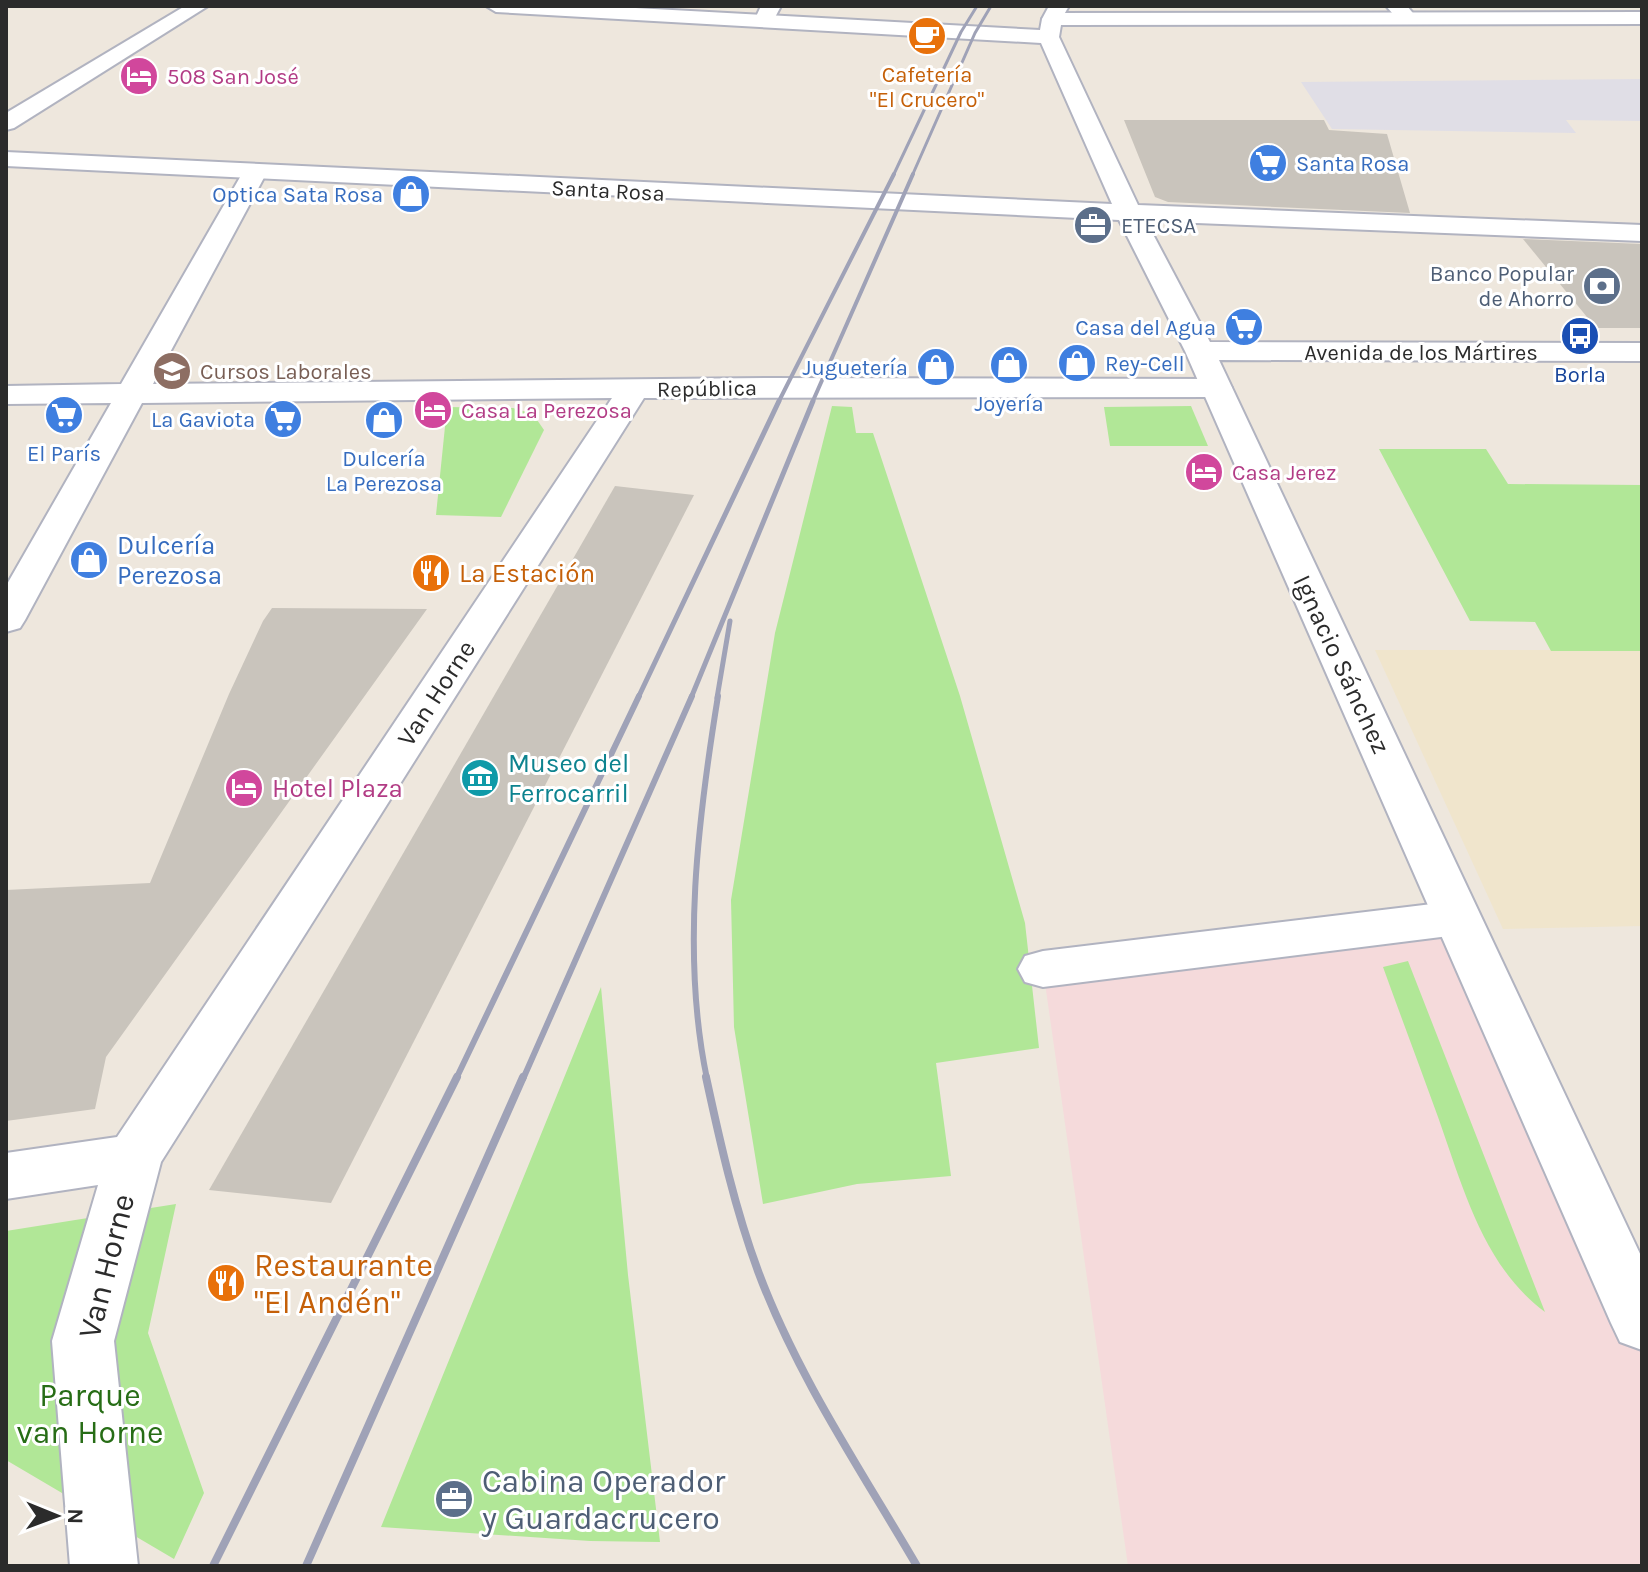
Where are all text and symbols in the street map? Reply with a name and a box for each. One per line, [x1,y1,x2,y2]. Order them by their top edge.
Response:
cafe icon: Cafetería "El Crucero" [906,15,948,57]
hotel icon: 508 San José [118,55,160,97]
place label: Cafetería "El Crucero" [870,62,985,113]
place label: 508 San José [167,64,299,90]
supermarket icon: Santa Rosa [1247,142,1289,184]
place label: Santa Rosa [1296,151,1409,177]
shop icon: Optica Sata Rosa [390,173,432,215]
street label: Santa Rosa [551,175,665,207]
place label: Optica Sata Rosa [212,182,383,208]
office icon: ETECSA [1072,204,1114,246]
place label: ETECSA [1121,213,1197,239]
place label: Banco Popular de Ahorro [1430,261,1574,312]
bank icon: Banco Popular de Ahorro [1581,265,1623,307]
supermarket icon: Casa del Agua [1223,306,1265,348]
place label: Casa del Agua [1075,315,1216,341]
bus stop icon: Borla [1559,315,1601,357]
street label: Avenida de los Mártires [1304,340,1538,366]
shop icon: Rey-Cell [1056,342,1098,384]
shop icon: Joyería [988,344,1030,386]
shop icon: Juguetería [915,346,957,388]
school or university icon: Cursos Laborales [151,350,193,392]
place label: Rey-Cell [1105,351,1185,377]
place label: Juguetería [803,355,908,381]
place label: Cursos Laborales [200,359,372,385]
place label: Borla [1554,362,1606,388]
street label: República [657,375,757,403]
hotel icon: Casa La Perezosa [412,389,454,431]
place label: Joyería [974,391,1044,417]
supermarket icon: El París [43,394,85,436]
supermarket icon: La Gaviota [262,398,304,440]
place label: Casa La Perezosa [461,398,632,424]
shop icon: Dulcería La Perezosa [363,399,405,441]
place label: La Gaviota [151,407,255,433]
place label: El París [27,441,101,467]
place label: Dulcería La Perezosa [326,446,442,497]
hotel icon: Casa Jerez [1183,451,1225,493]
place label: Casa Jerez [1232,460,1336,486]
place label: Dulcería Perezosa [117,530,222,591]
shop icon: Dulcería Perezosa [68,539,110,581]
restaurant icon: La Estación [410,552,452,594]
place label: La Estación [459,558,595,589]
street label: Ignacio Sánchez [1286,570,1397,759]
street label: Van Horne [391,635,482,752]
place label: Museo del Ferrocarril [508,748,629,809]
museum icon: Museo del Ferrocarril [459,757,501,799]
hotel icon: Hotel Plaza [223,767,265,809]
place label: Hotel Plaza [272,773,403,804]
street label: Van Horne [71,1190,142,1342]
place label: Restaurante "El Andén" [254,1247,433,1321]
restaurant icon: Restaurante "El Andén" [205,1262,247,1304]
park label: Parque van Horne [17,1377,163,1451]
place label: Cabina Operador y Guardacrucero [481,1463,726,1537]
north arrow [16,1476,96,1556]
office icon: Cabina Operador y Guardacrucero [433,1478,475,1520]
text: N [62,1508,88,1524]

